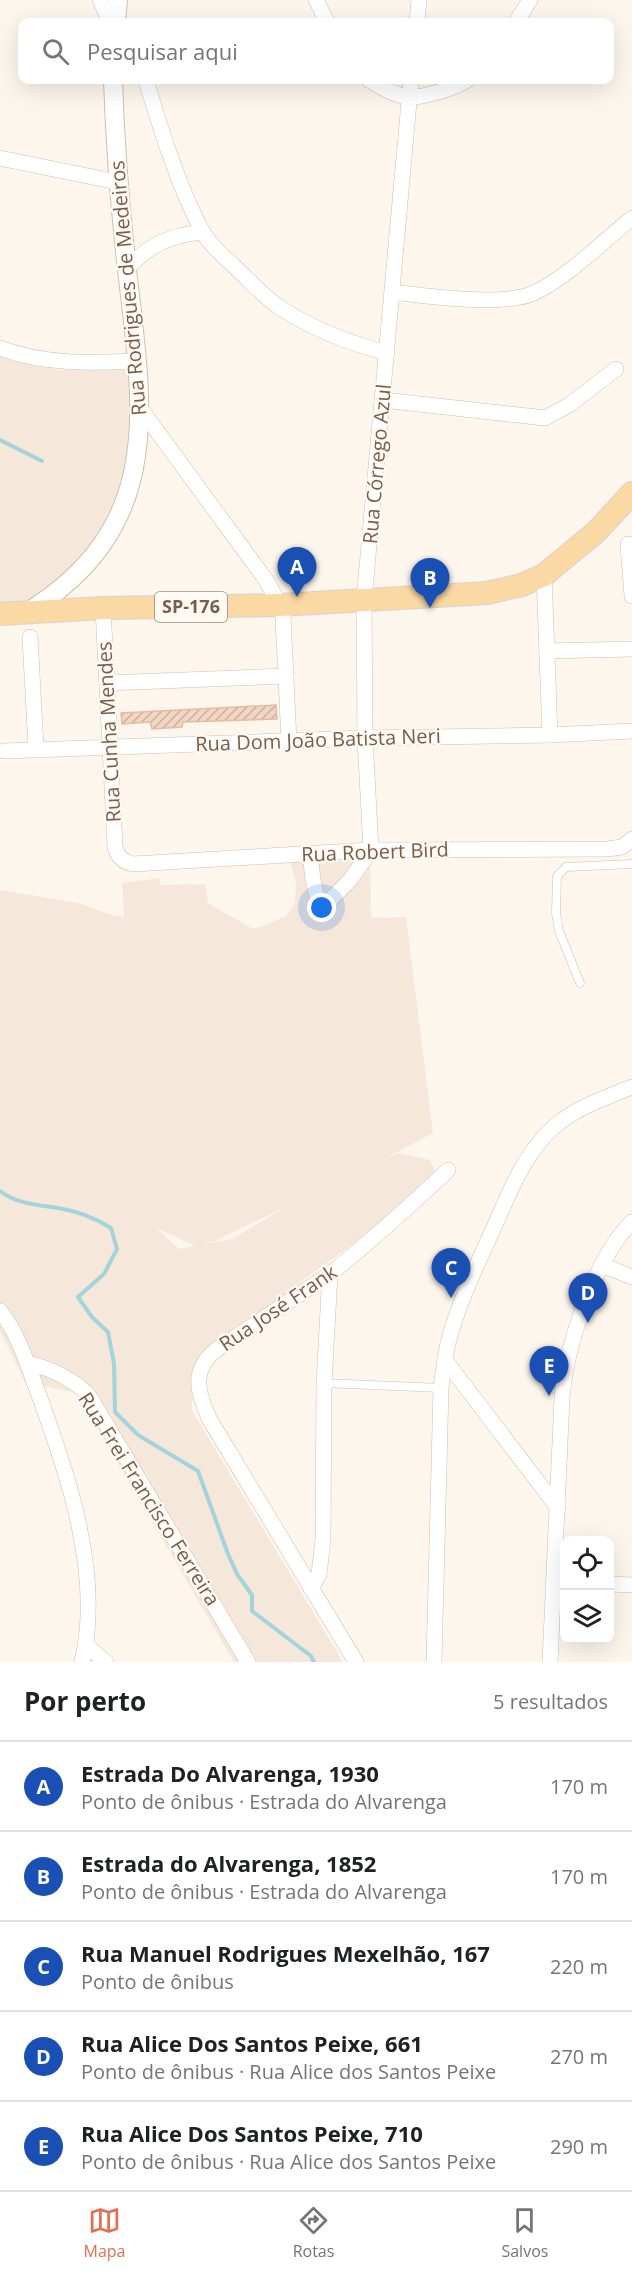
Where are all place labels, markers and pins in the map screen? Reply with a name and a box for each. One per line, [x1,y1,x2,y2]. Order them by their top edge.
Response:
pin: A [278,548,316,597]
pin: B [410,558,450,608]
pin: C [432,1248,470,1298]
pin: D [568,1274,608,1323]
pin: E [530,1346,568,1396]

